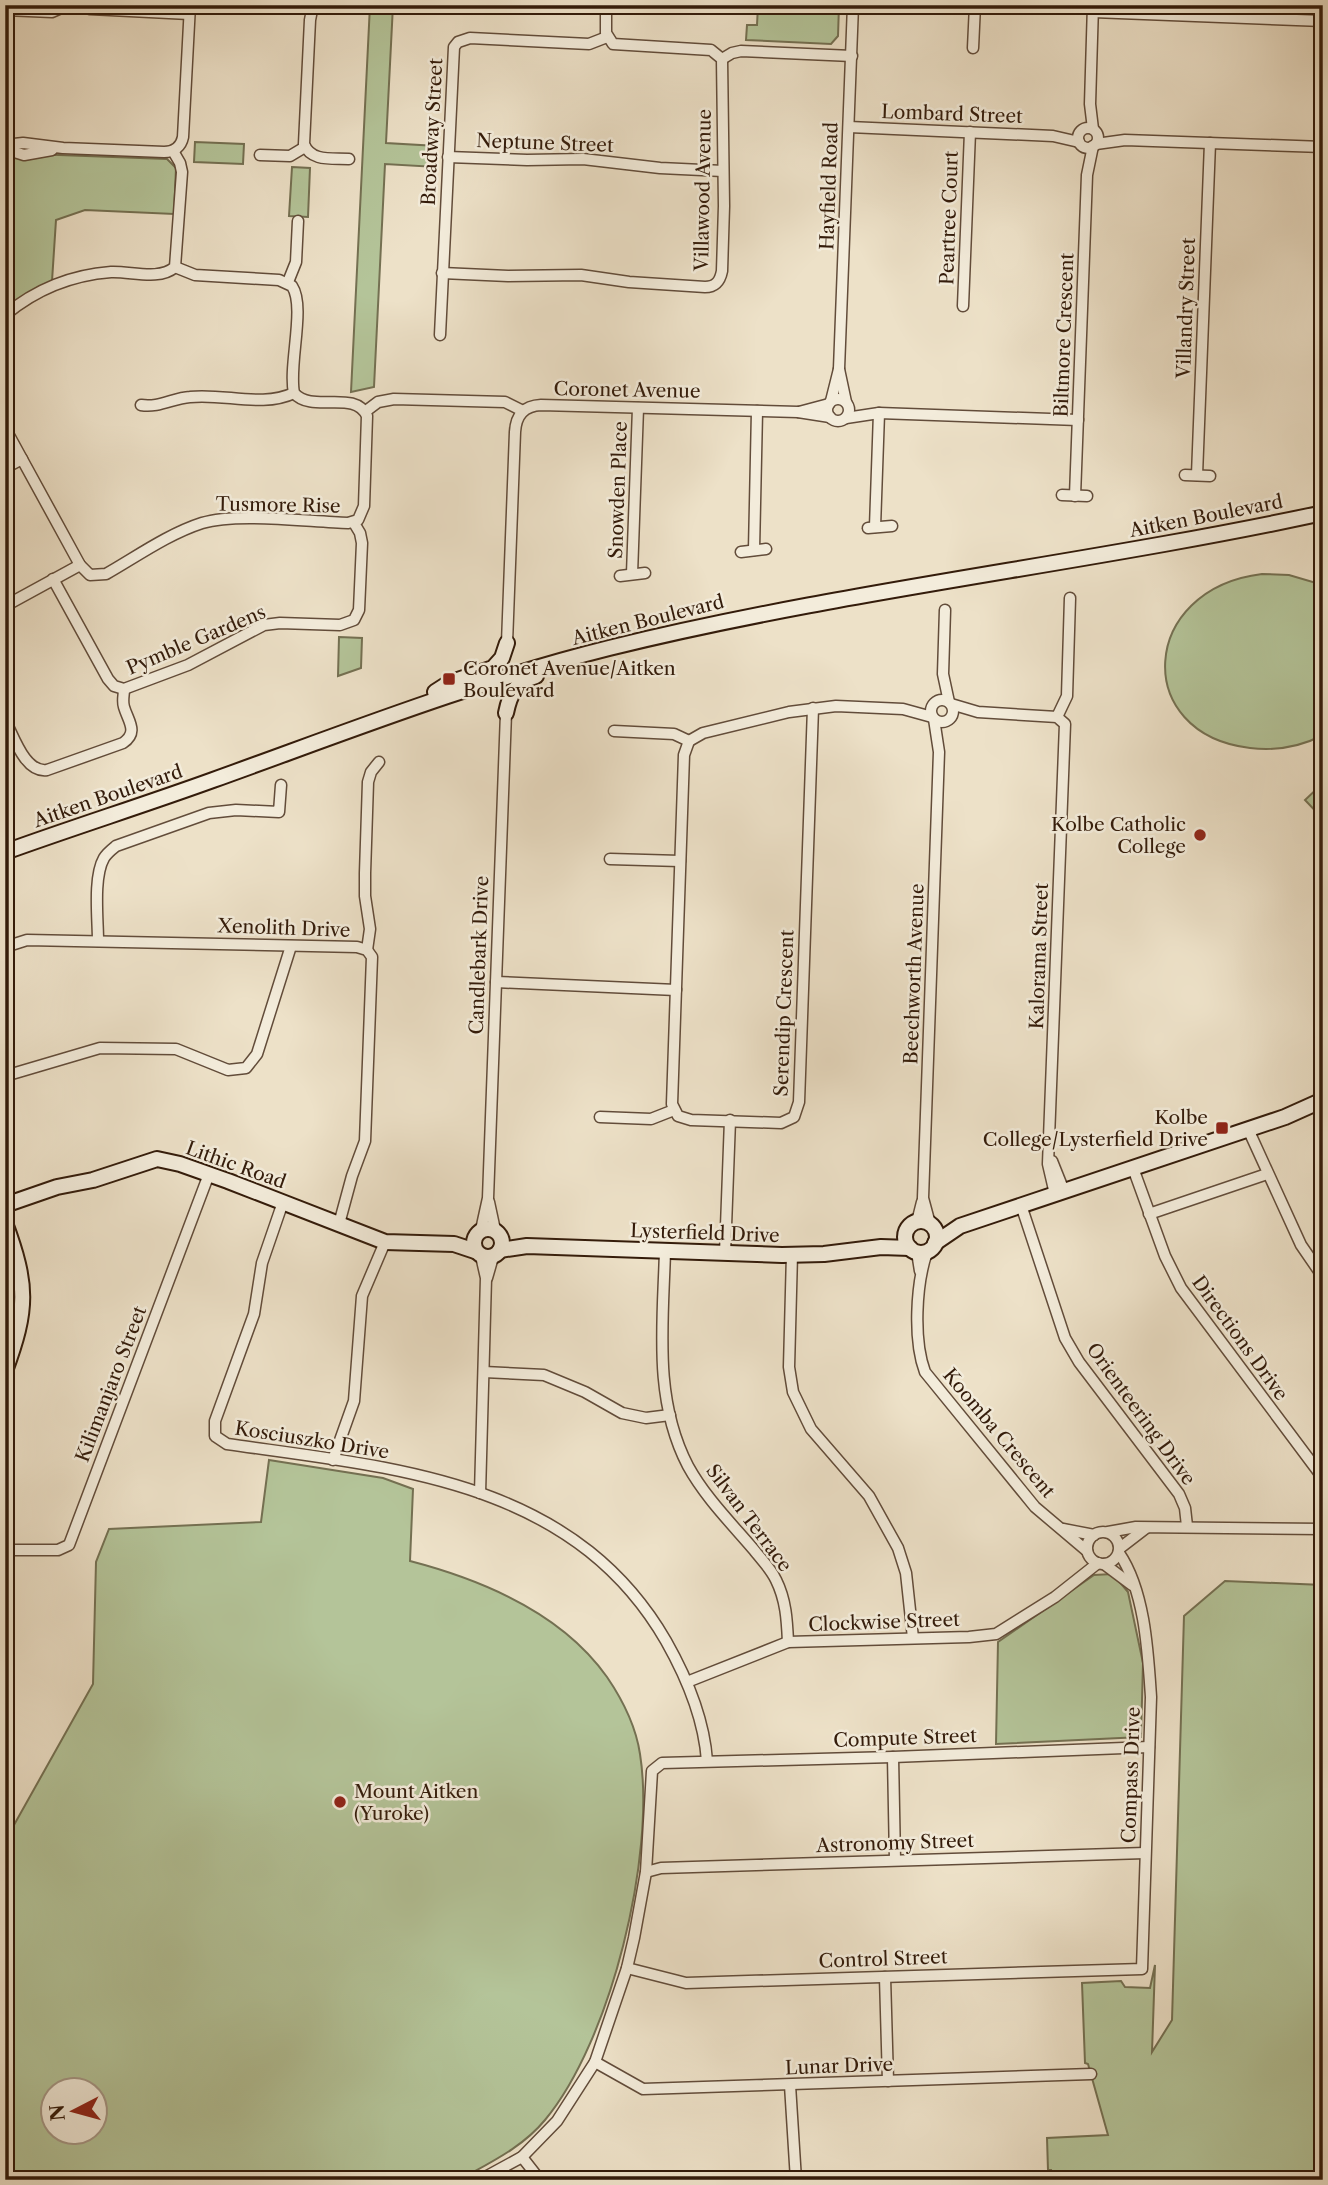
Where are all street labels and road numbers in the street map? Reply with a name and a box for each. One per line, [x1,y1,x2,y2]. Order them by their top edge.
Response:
street label: Broadway Street [417,57,447,206]
street label: Lombard Street [881,100,1023,128]
street label: Villawood Avenue [690,109,716,272]
street label: Hayfield Road [815,121,843,250]
street label: Neptune Street [476,129,614,157]
street label: Peartree Court [935,150,963,285]
street label: Villandry Street [1172,237,1200,380]
street label: Biltmore Crescent [1050,252,1078,418]
street label: Coronet Avenue [553,377,701,403]
street label: Snowden Place [604,421,632,559]
street label: Aitken Boulevard [1126,490,1285,542]
street label: Tusmore Rise [215,492,341,518]
street label: Aitken Boulevard [569,590,727,650]
street label: Pymble Gardens [123,600,269,680]
street label: Aitken Boulevard [30,760,186,833]
street label: Candlebark Drive [465,875,493,1035]
street label: Kalorama Street [1025,882,1053,1030]
street label: Beechworth Avenue [899,883,929,1065]
street label: Xenolith Drive [216,914,351,942]
street label: Serendip Crescent [770,929,798,1097]
street label: Lithic Road [183,1136,290,1194]
street label: Lysterfield Drive [630,1219,780,1247]
street label: Directions Drive [1187,1271,1293,1405]
street label: Kilimanjaro Street [71,1302,151,1465]
street label: Orienteering Drive [1082,1338,1200,1490]
street label: Koomba Crescent [938,1364,1060,1503]
street label: Kosciuszko Drive [233,1416,391,1464]
street label: Silvan Terrace [701,1460,797,1576]
street label: Clockwise Street [808,1608,961,1636]
street label: Compass Drive [1117,1706,1145,1844]
street label: Compute Street [833,1724,977,1752]
street label: Astronomy Street [815,1829,975,1857]
street label: Control Street [818,1945,948,1973]
street label: Lunar Drive [785,2053,893,2079]

